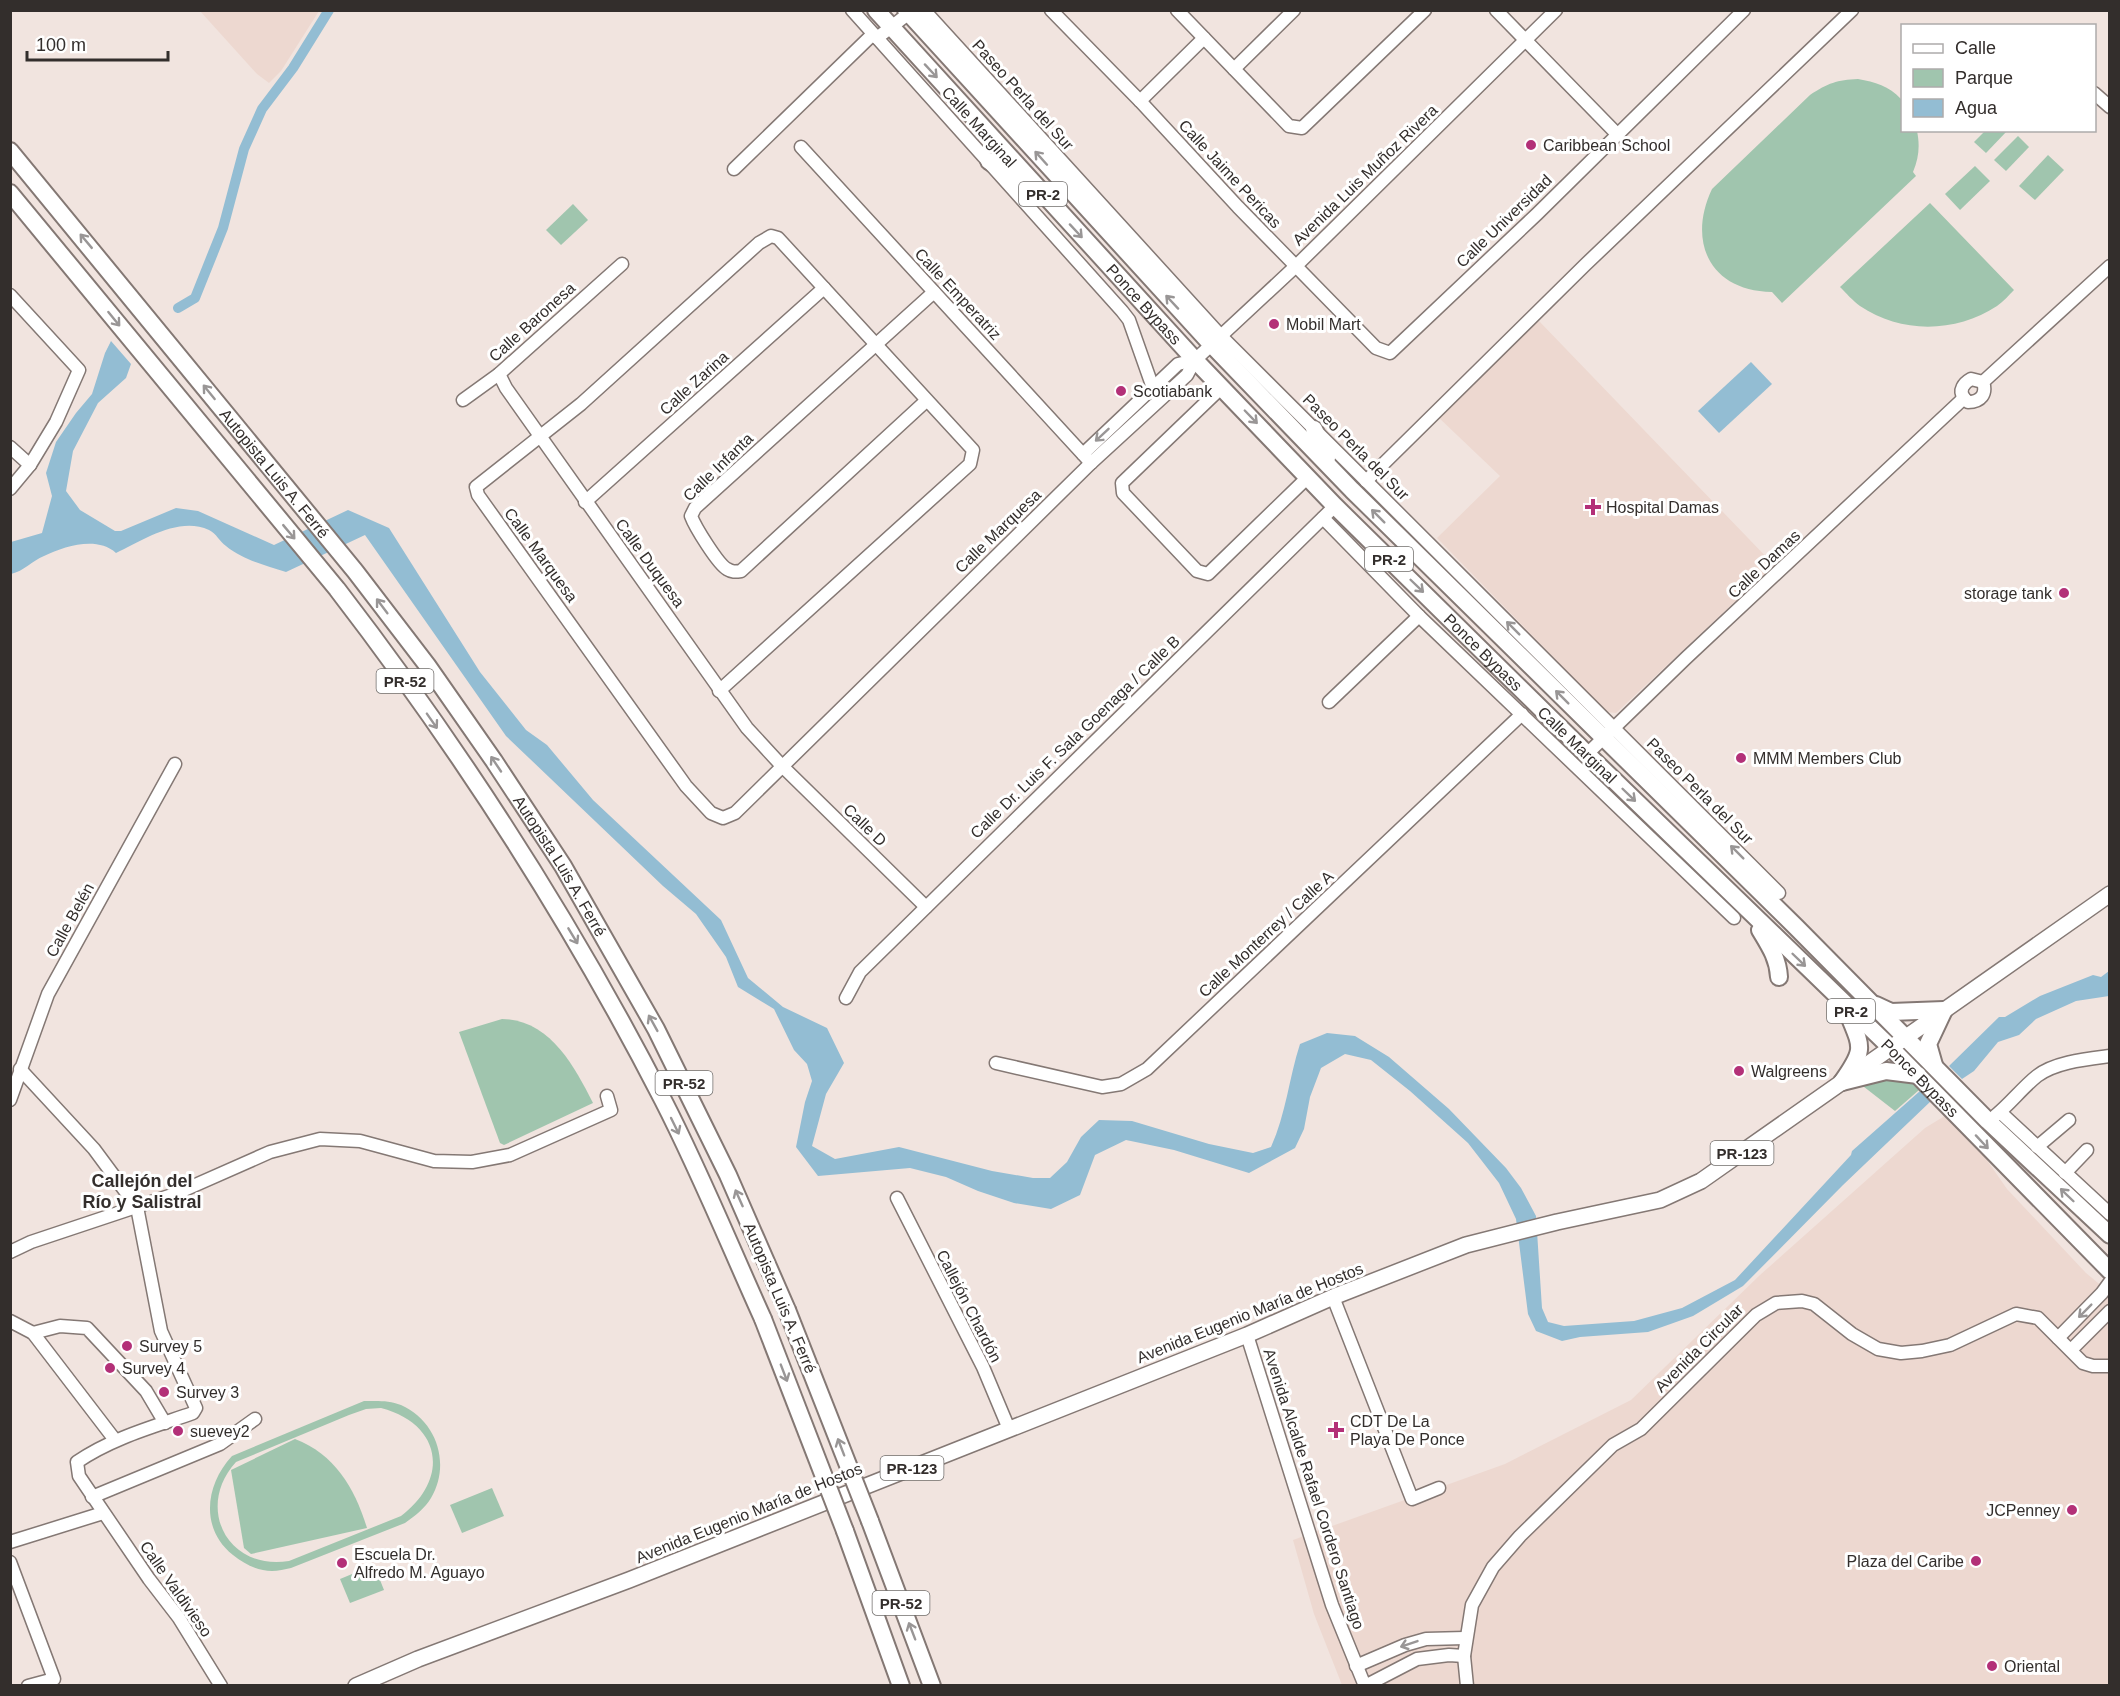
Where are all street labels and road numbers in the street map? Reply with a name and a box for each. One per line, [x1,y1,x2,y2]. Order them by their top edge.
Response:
street label: Paseo Perla del Sur [969,36,1077,154]
street label: Calle Marginal [938,83,1020,171]
street label: Avenida Luis Muñoz Rivera [1289,101,1441,249]
street label: Calle Jaime Pericas [1176,116,1284,232]
street label: Calle Universidad [1453,171,1555,271]
road number: PR-2 [1019,182,1067,206]
street label: Calle Emperatriz [911,245,1005,343]
street label: Ponce Bypass [1103,261,1185,348]
street label: Calle Baronesa [486,279,578,365]
street label: Calle Zarina [656,348,732,418]
street label: Paseo Perla del Sur [1300,391,1413,504]
street label: Autopista Luis A. Ferré [217,405,333,541]
street label: Calle Infanta [680,430,756,504]
street label: Calle Marquesa [952,486,1044,576]
street label: Calle Marquesa [501,505,581,605]
street label: Calle Duquesa [612,516,688,611]
street label: Calle Damas [1725,527,1803,601]
road number: PR-2 [1365,547,1413,571]
street label: Ponce Bypass [1441,610,1526,694]
street label: Calle Dr. Luis F. Sala Goenaga / Calle B [967,632,1183,842]
road number: PR-52 [376,669,434,693]
street label: Calle Marginal [1534,703,1620,787]
street label: Paseo Perla del Sur [1644,735,1757,848]
street label: Autopista Luis A. Ferré [511,792,610,939]
street label: Calle D [840,801,890,849]
street label: Calle Monterrey / Calle A [1195,867,1337,1001]
street label: Calle Belén [43,880,97,960]
road number: PR-2 [1827,999,1875,1023]
street label: Ponce Bypass [1878,1035,1962,1120]
road number: PR-52 [656,1071,712,1095]
road number: PR-123 [1710,1141,1774,1165]
street label: Autopista Luis A. Ferré [741,1220,819,1376]
street label: Callejón Chardón [933,1247,1005,1365]
street label: Avenida Eugenio María de Hostos [1134,1260,1366,1366]
street label: Avenida Circular [1652,1300,1747,1395]
street label: Avenida Alcalde Rafael Cordero Santiago [1260,1347,1368,1632]
road number: PR-123 [880,1456,944,1480]
street label: Avenida Eugenio María de Hostos [633,1460,865,1566]
street label: Calle Valdivieso [137,1538,215,1640]
road number: PR-52 [872,1591,930,1615]

